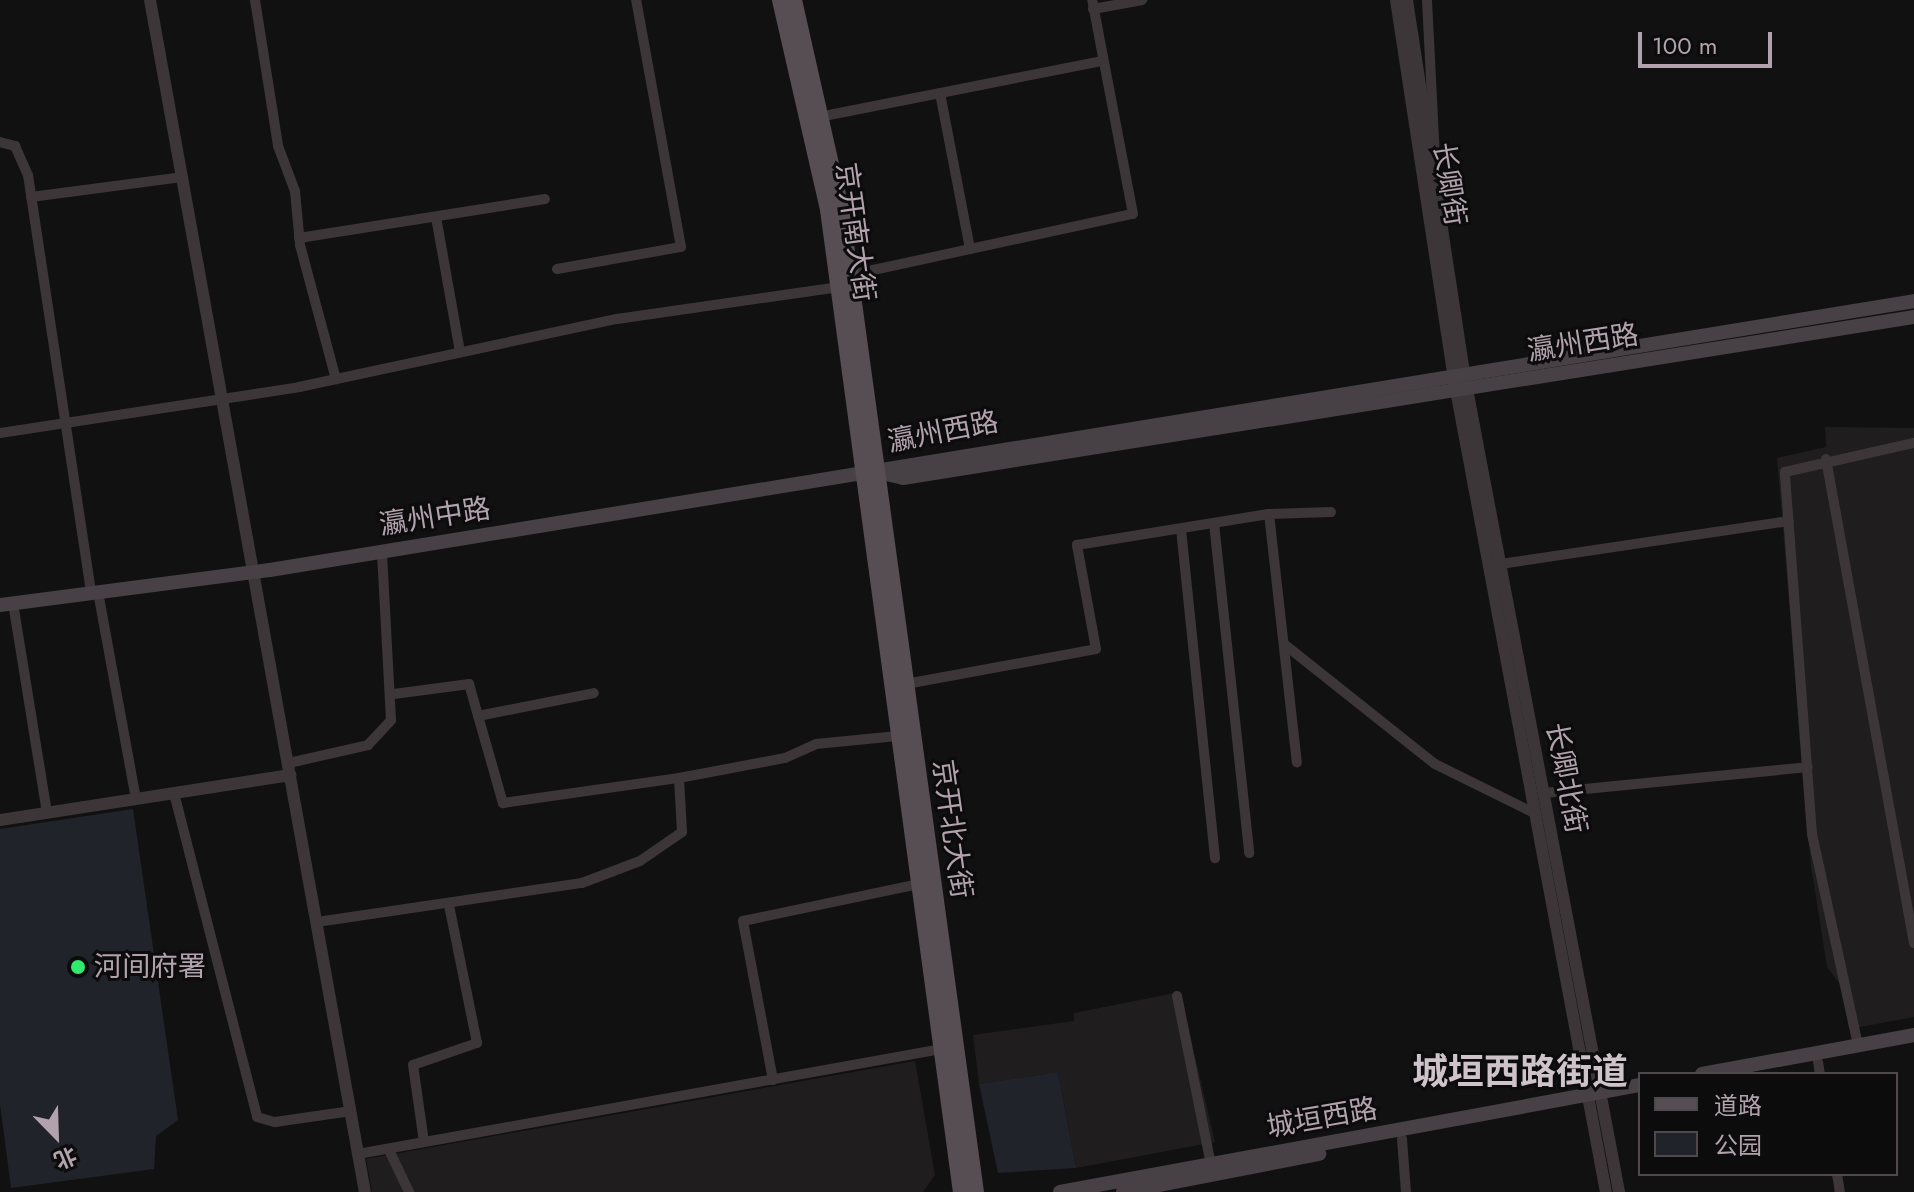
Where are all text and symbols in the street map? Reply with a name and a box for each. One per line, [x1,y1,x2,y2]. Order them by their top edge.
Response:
scale bar [1642,16,1776,66]
text: 100 m [1652,28,1718,63]
street label: 长卿街 [1426,140,1472,228]
street label: 京开南大街 [829,160,881,304]
street label: 瀛州西路 [1525,318,1641,368]
street label: 瀛州西路 [885,405,1001,459]
street label: 瀛州中路 [377,492,493,542]
street label: 长卿北街 [1539,720,1593,836]
street label: 京开北大街 [926,757,978,901]
place label: 河间府署 [94,950,206,984]
marker: 河间府署 [69,958,87,976]
district label: 城垣西路街道 [1412,1050,1628,1094]
legend [1638,1072,1898,1176]
text: 道路 [1714,1088,1762,1123]
street label: 城垣西路 [1264,1092,1380,1144]
north arrow [16,1096,96,1176]
text: 公园 [1714,1128,1762,1163]
text: 北 [49,1139,82,1177]

